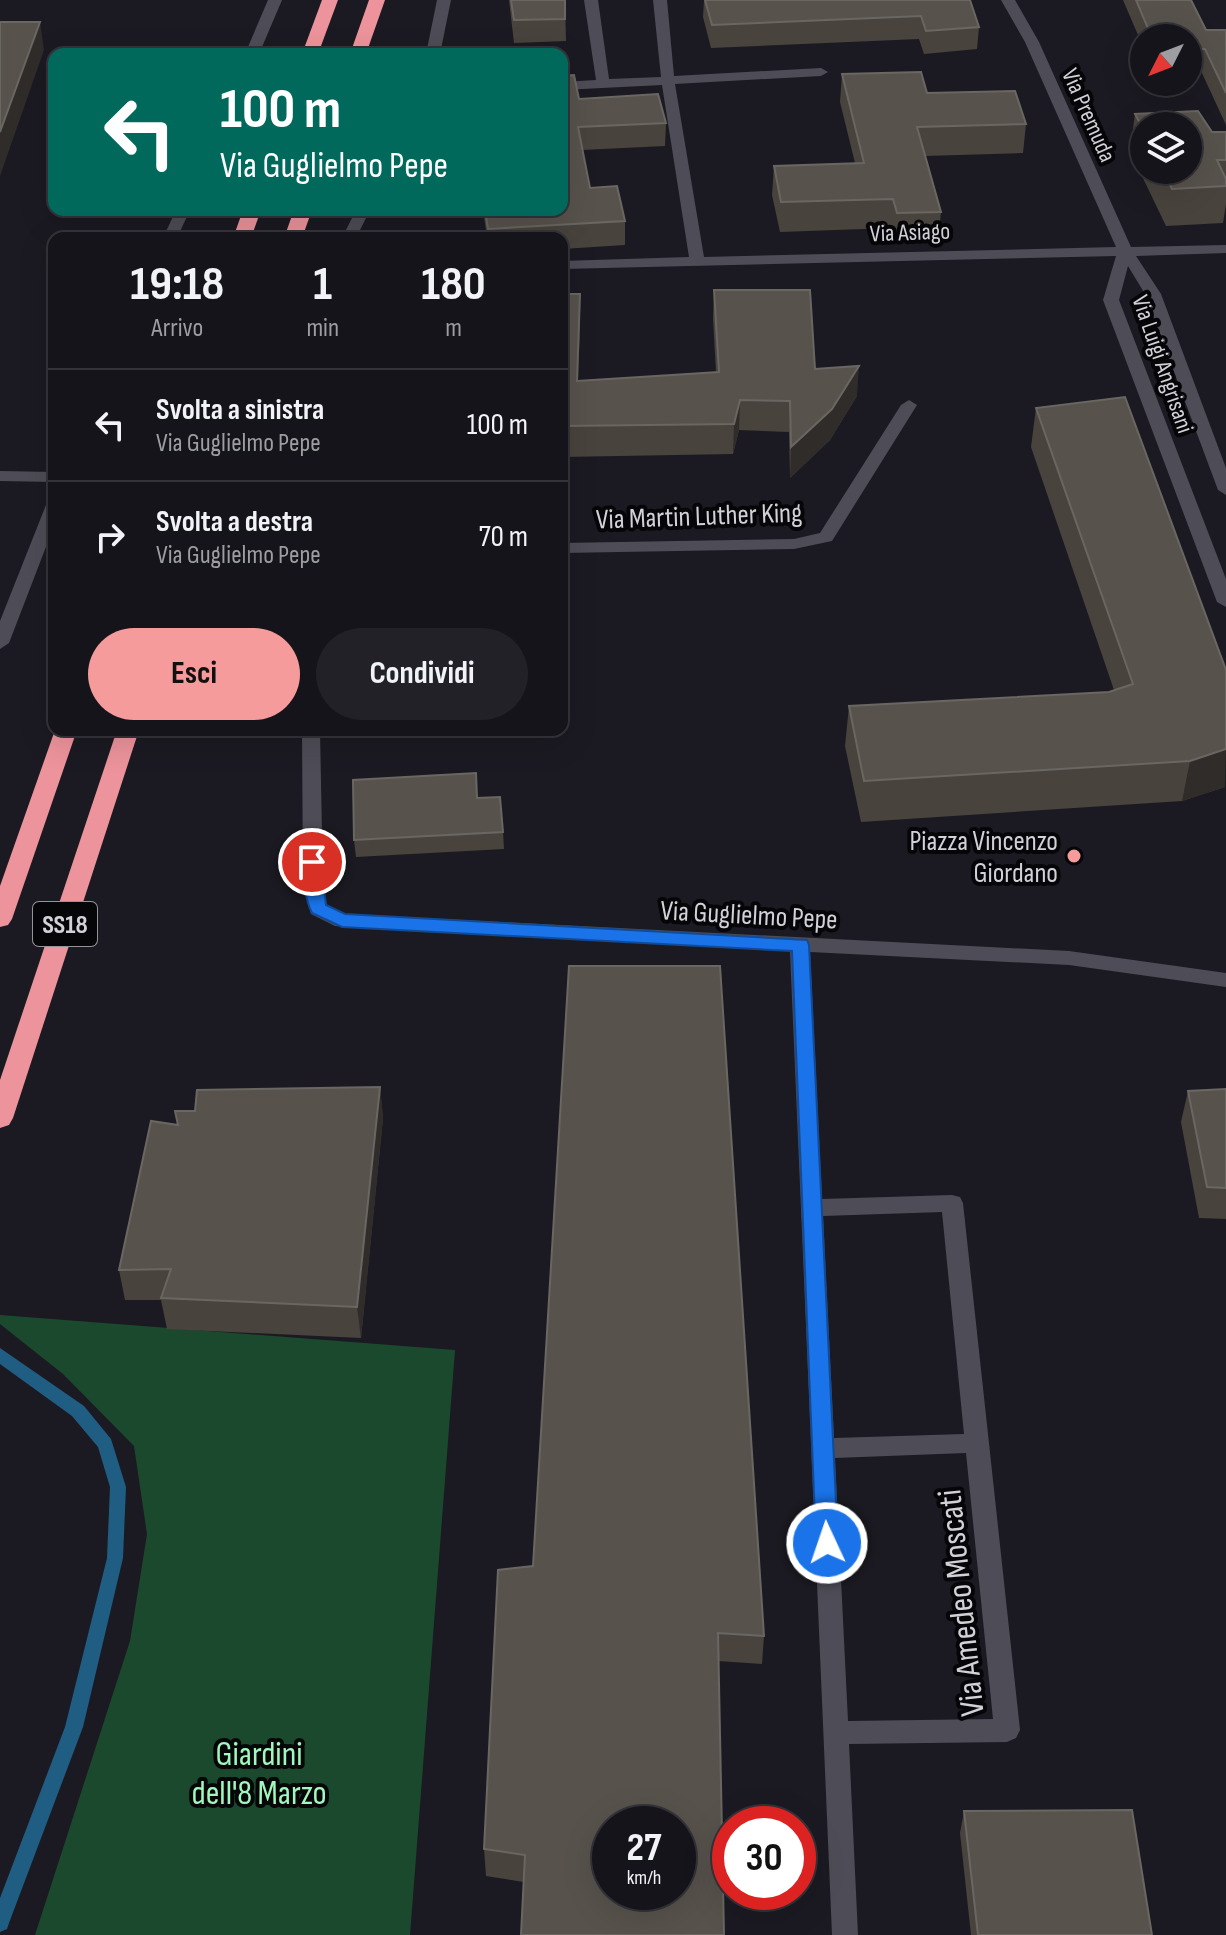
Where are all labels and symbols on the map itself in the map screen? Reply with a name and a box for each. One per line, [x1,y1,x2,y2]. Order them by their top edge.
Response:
north arrow [1130,24,1202,96]
street label: Via Premuda [1055,64,1122,166]
street label: Via Asiago [869,217,951,248]
street label: Via Luigi Angrisani [1125,291,1200,437]
street label: Via Martin Luther King [595,496,803,537]
place label: Piazza Vincenzo Giordano [909,825,1058,890]
pin [278,828,346,896]
marker: Piazza Vincenzo Giordano [1065,847,1083,865]
street label: Via Guglielmo Pepe [659,894,838,937]
road number: SS18 [33,902,97,946]
street label: Via Amedeo Moscati [929,1488,994,1718]
position arrow [785,1501,869,1585]
park label: Giardini dell'8 Marzo [191,1734,327,1814]
speed limit sign: 30 [712,1806,816,1910]

